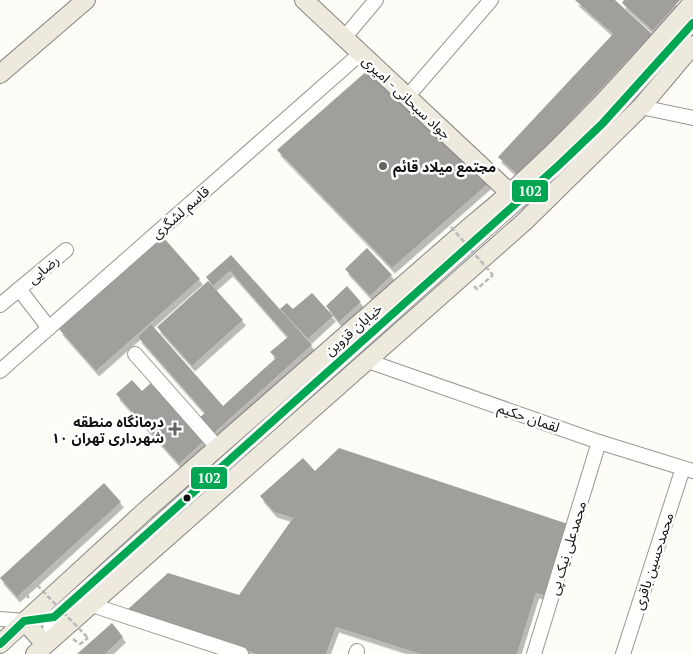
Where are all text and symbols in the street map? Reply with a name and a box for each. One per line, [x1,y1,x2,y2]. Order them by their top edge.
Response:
street label: جواد سبحانی - امیری [359,51,455,143]
place label: مجتمع میلاد قائم [393,157,496,178]
marker: مجتمع میلاد قائم [377,160,389,172]
line badge: 102 [511,179,549,203]
street label: قاسم لشگری [147,181,214,244]
text: 102 [518,181,542,200]
street label: رضایی [23,250,63,288]
street label: خیابان قزوین [320,299,386,359]
street label: لقمان حکیم [495,398,562,438]
place label: درمانگاه منطقه ۱۰ شهرداری تهران [52,412,164,447]
marker: درمانگاه منطقه ۱۰ شهرداری تهران [168,422,182,436]
line badge: 102 [190,466,228,490]
text: 102 [197,468,221,487]
unlabelled marker [182,493,192,503]
street label: محمدعلی نیک پی [544,499,591,598]
street label: محمدحسین باقری [628,510,678,612]

